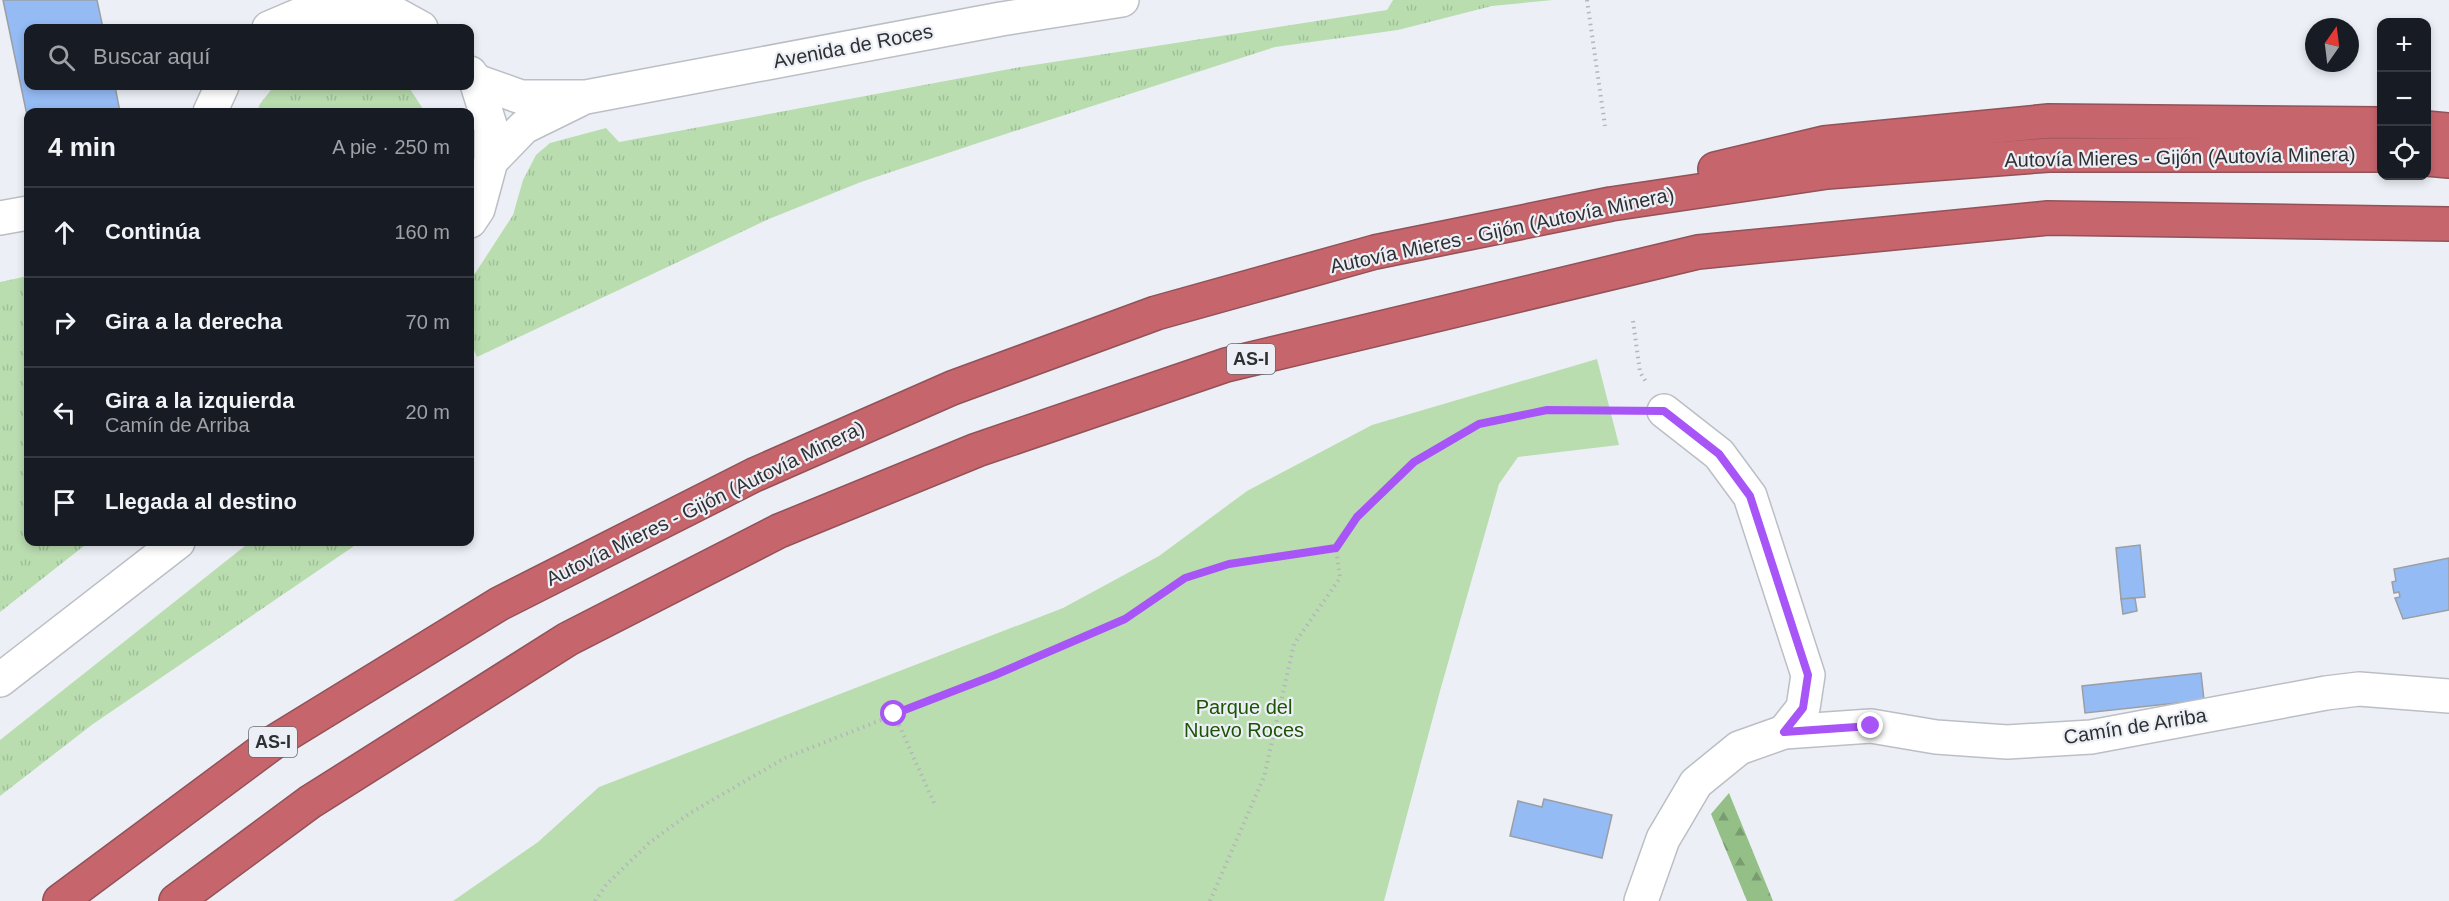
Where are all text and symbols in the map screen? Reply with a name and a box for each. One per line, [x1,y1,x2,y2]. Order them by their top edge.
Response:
north arrow [2305,18,2359,72]
map controls [2377,18,2431,180]
button: + [2377,18,2431,72]
street label: Avenida de Roces [771,20,935,72]
search box [24,24,474,90]
icon: search [45,41,78,74]
text: Buscar aquí [93,44,210,69]
button: − [2377,72,2431,126]
button: locate [2377,126,2431,180]
text: 4 min [48,132,116,162]
text: A pie · 250 m [332,136,450,158]
street label: Autovía Mieres - Gijón (Autovía Minera) [2004,143,2356,171]
street label: Autovía Mieres - Gijón (Autovía Minera) [1328,183,1676,277]
icon: ahead [48,216,81,249]
text: Continúa [105,219,200,244]
text: 160 m [394,221,450,243]
icon: right [48,306,81,339]
text: Gira a la derecha [105,309,282,334]
text: 70 m [406,311,450,333]
road number: AS-I [1227,344,1275,374]
text: Gira a la izquierda [105,388,295,413]
icon: left [48,396,81,429]
text: 20 m [406,401,450,423]
text: Camín de Arriba [105,414,250,436]
street label: Autovía Mieres - Gijón (Autovía Minera) [542,416,868,590]
icon: arrive [48,486,81,519]
text: Llegada al destino [105,489,297,514]
park label: Parque del Nuevo Roces [1184,696,1304,741]
route start [880,700,906,726]
street label: Camín de Arriba [2062,704,2209,748]
route end [1857,712,1883,738]
road number: AS-I [249,727,297,757]

